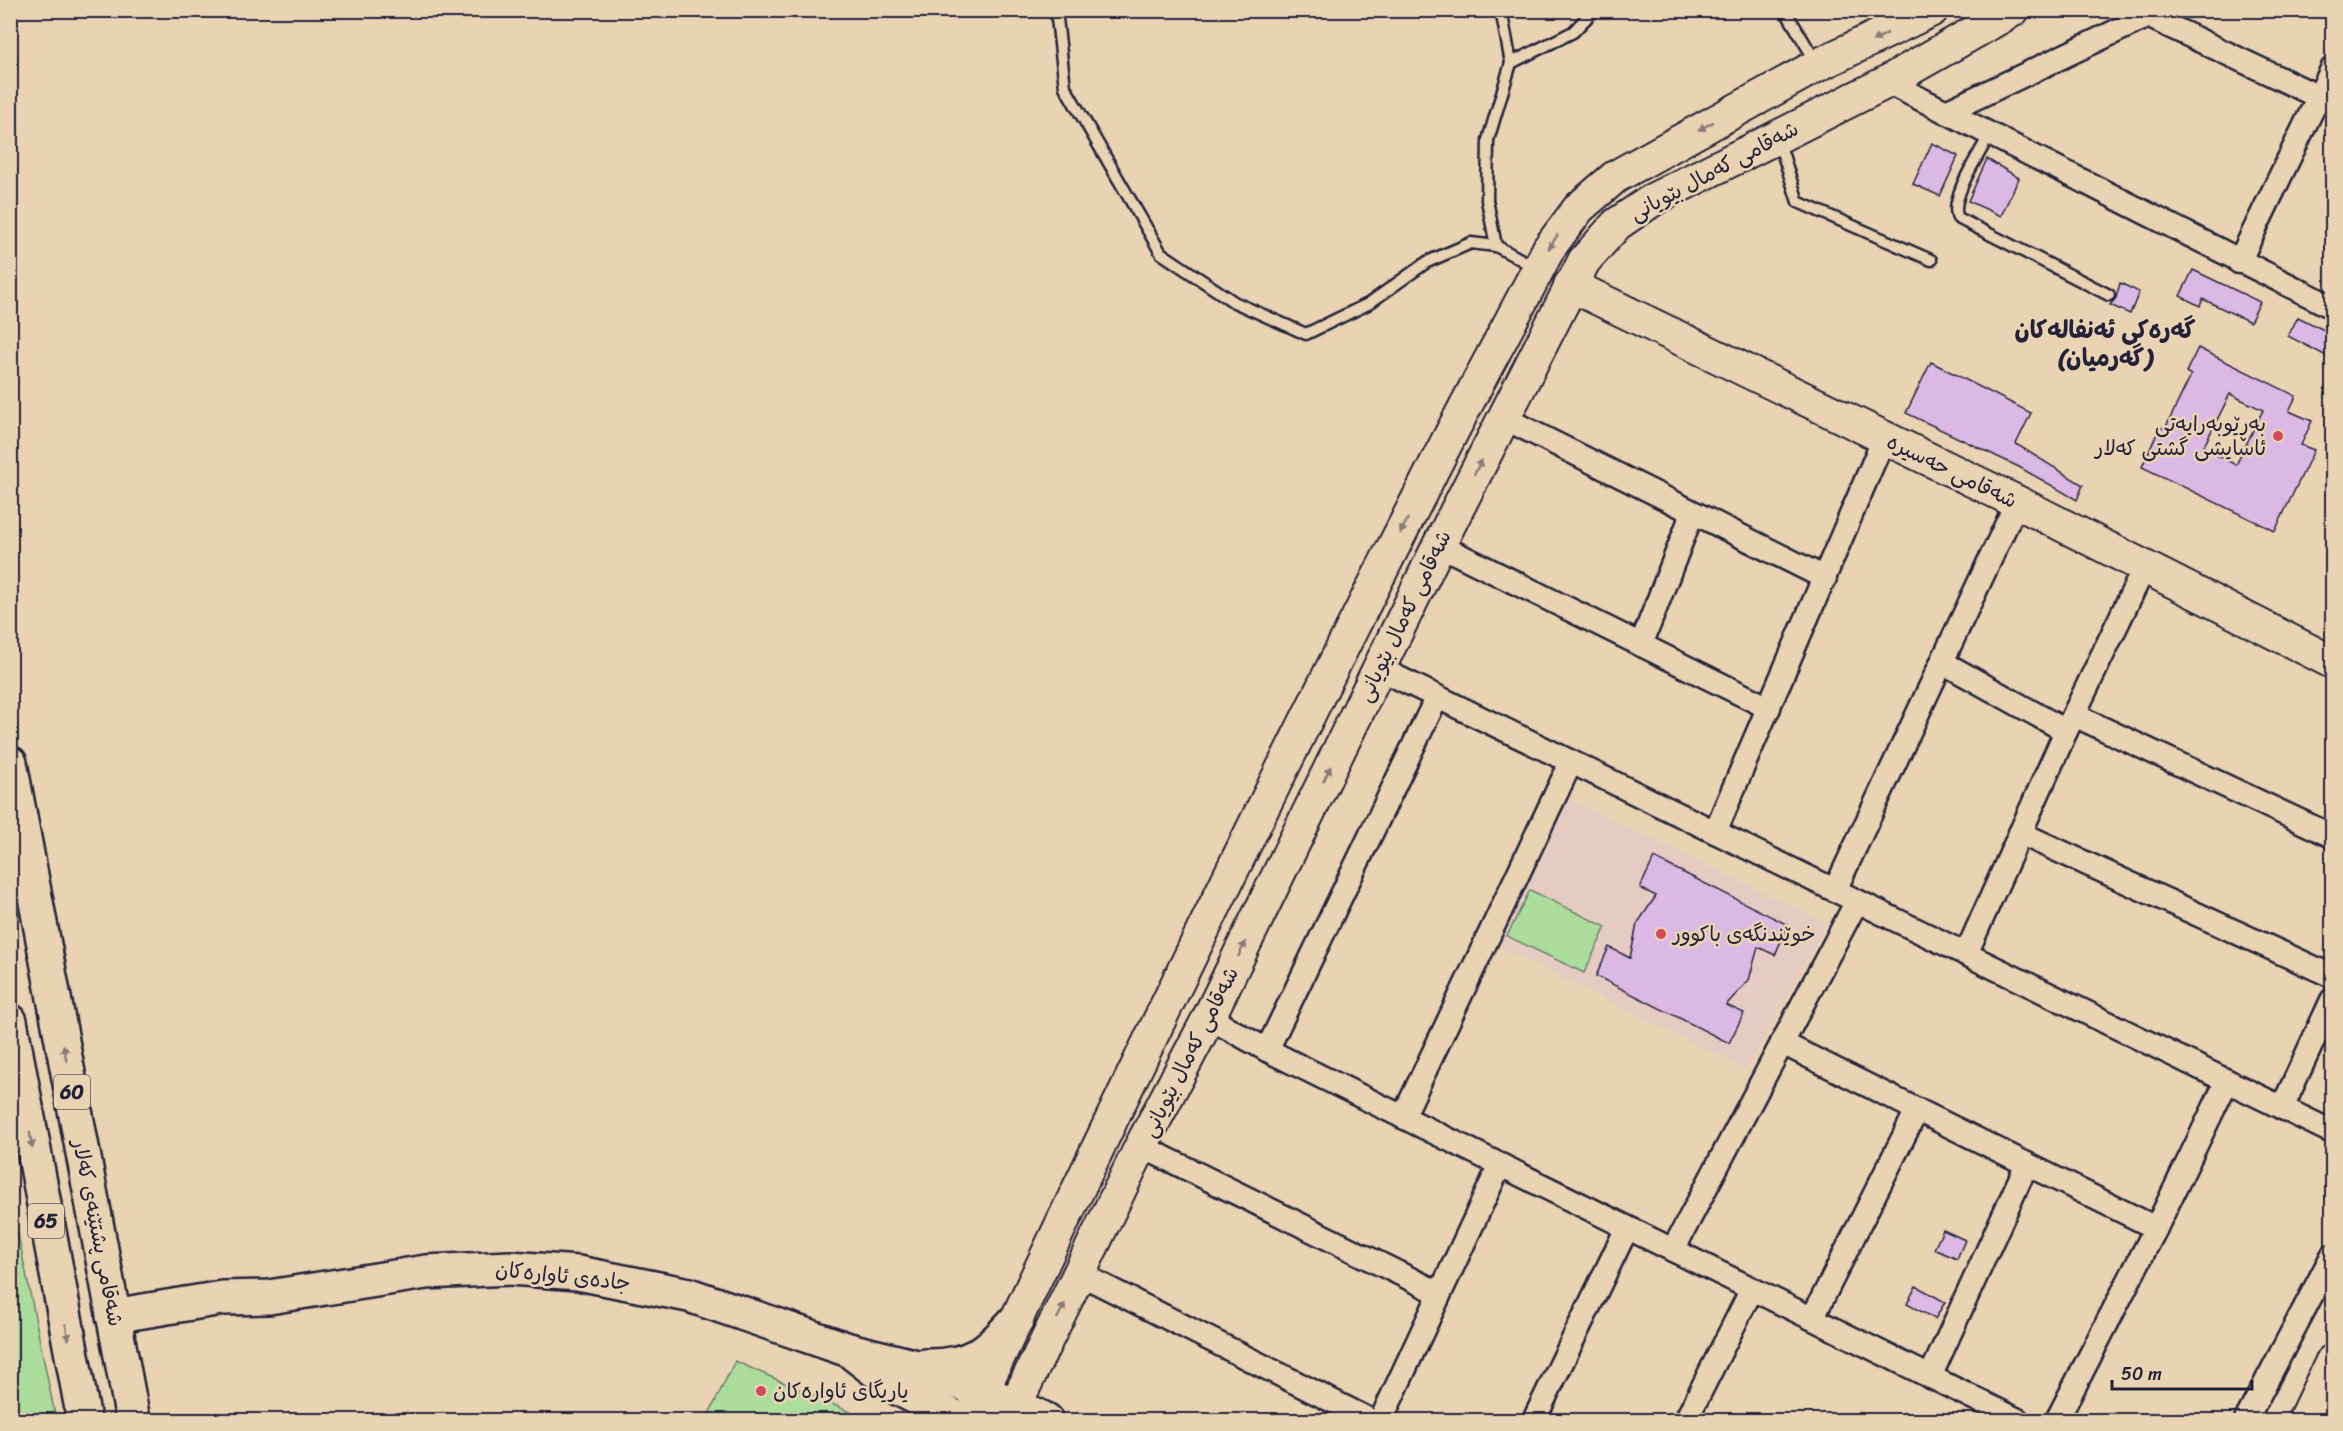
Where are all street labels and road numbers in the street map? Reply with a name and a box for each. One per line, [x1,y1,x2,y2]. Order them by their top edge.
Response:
street label: شەقامی کەمال بێویانی [1622,110,1806,232]
street label: شەقامی حەسیرە [1880,423,2024,519]
street label: شەقامی کەمال بێویانی [1346,523,1462,709]
street label: شەقامی کەمال بێویانی [1130,960,1250,1144]
road number: 60 [54,1075,90,1109]
street label: شەقامی پشتێنەی کەلار [61,1134,135,1330]
road number: 65 [28,1204,64,1238]
street label: جادەی ئاوارەکان [494,1250,632,1302]

